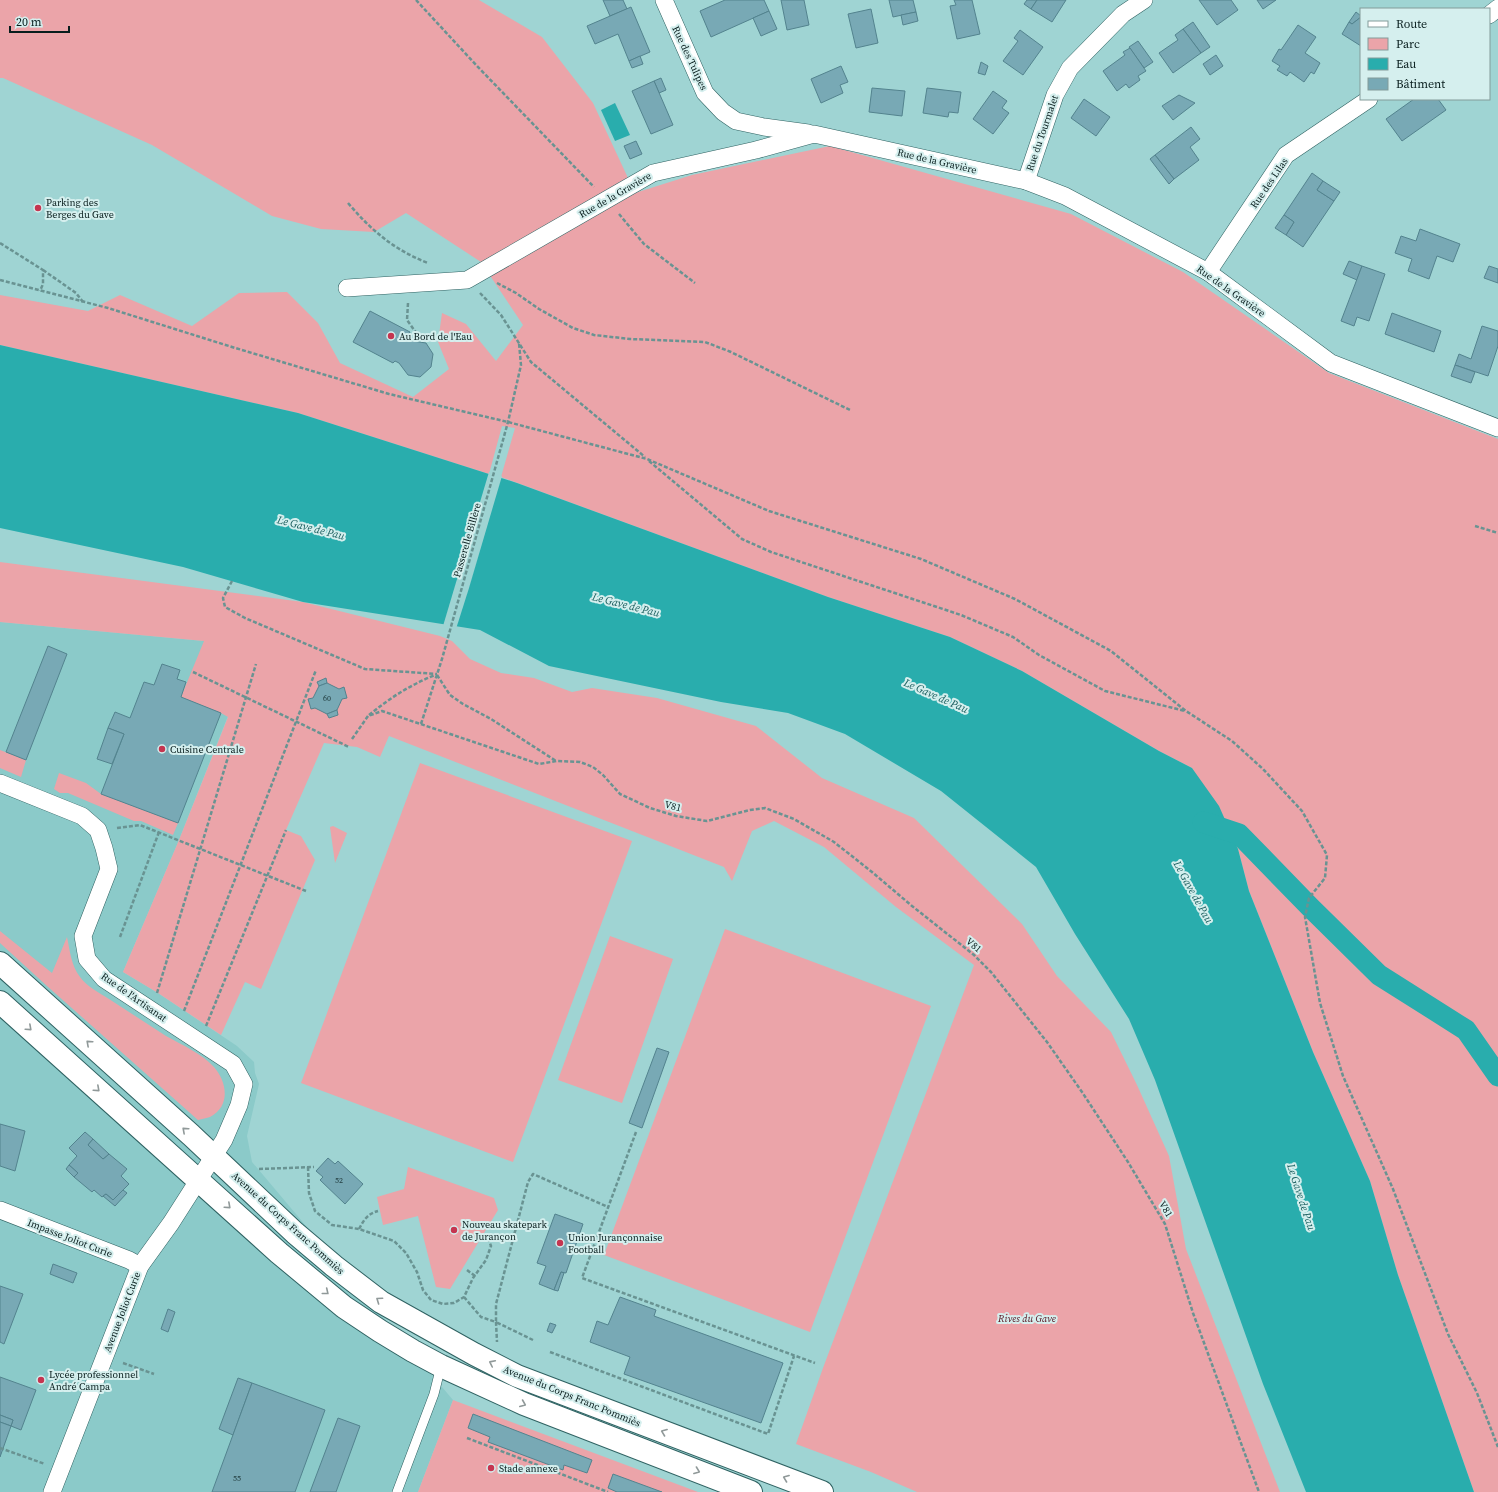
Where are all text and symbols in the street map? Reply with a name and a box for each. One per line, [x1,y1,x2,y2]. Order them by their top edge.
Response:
scale bar [10,8,69,34]
legend [1360,8,1490,100]
text: 20 m [16,14,42,30]
text: Route [1396,16,1427,32]
street label: Rue des Tulipes [669,24,711,92]
text: Parc [1396,36,1420,52]
text: Eau [1396,56,1416,72]
text: Bâtiment [1396,76,1445,92]
street label: Rue du Tourmalet [1023,93,1061,173]
street label: Rue de la Gravière [896,146,978,176]
street label: Rue des Lilas [1247,155,1291,211]
street label: Rue de la Gravière [577,169,653,221]
place label: Parking des Berges du Gave [46,196,114,221]
marker: Parking des Berges du Gave [33,203,43,213]
street label: Rue de la Gravière [1194,262,1268,320]
place label: Au Bord de l'Eau [399,330,472,343]
marker: Au Bord de l'Eau [386,331,396,341]
street label: Passerelle Billère [450,501,484,579]
water label: Le Gave de Pau [275,512,347,544]
water label: Le Gave de Pau [590,589,662,621]
water label: Le Gave de Pau [900,675,971,717]
house number: 60 [323,693,331,704]
place label: Cuisine Centrale [170,743,244,756]
marker: Cuisine Centrale [157,744,167,754]
street label: V81 [663,798,683,814]
water label: Le Gave de Pau [1169,857,1217,926]
street label: V81 [963,935,985,955]
street label: Rue de l'Artisanat [99,969,170,1025]
one-way arrow [24,1024,32,1031]
one-way arrow [86,1040,94,1048]
one-way arrow [93,1084,100,1091]
one-way arrow [182,1127,190,1135]
water label: Le Gave de Pau [1283,1161,1319,1233]
street label: Avenue du Corps Franc Pommiès [229,1169,347,1277]
house number: 52 [335,1175,343,1186]
street label: V81 [1156,1198,1176,1220]
one-way arrow [223,1201,231,1209]
street label: Impasse Joliot Curie [26,1216,114,1260]
place label: Nouveau skatepark de Jurançon [462,1218,547,1243]
marker: Nouveau skatepark de Jurançon [449,1225,459,1235]
place label: Union Jurançonnaise Football [568,1231,662,1256]
marker: Union Jurançonnaise Football [555,1238,565,1248]
street label: Avenue Joliot Curie [101,1270,143,1354]
one-way arrow [321,1287,328,1294]
one-way arrow [376,1298,383,1305]
park label: Rives du Gave [997,1312,1056,1325]
one-way arrow [488,1360,496,1368]
street label: Avenue du Corps Franc Pommiès [501,1362,643,1430]
place label: Lycée professionnel André Campa [49,1368,138,1393]
marker: Lycée professionnel André Campa [36,1375,46,1385]
one-way arrow [520,1399,527,1407]
one-way arrow [661,1428,668,1436]
place label: Stade annexe [499,1462,558,1475]
marker: Stade annexe [486,1463,496,1473]
one-way arrow [693,1466,700,1474]
house number: 55 [233,1473,241,1484]
one-way arrow [783,1475,790,1483]

